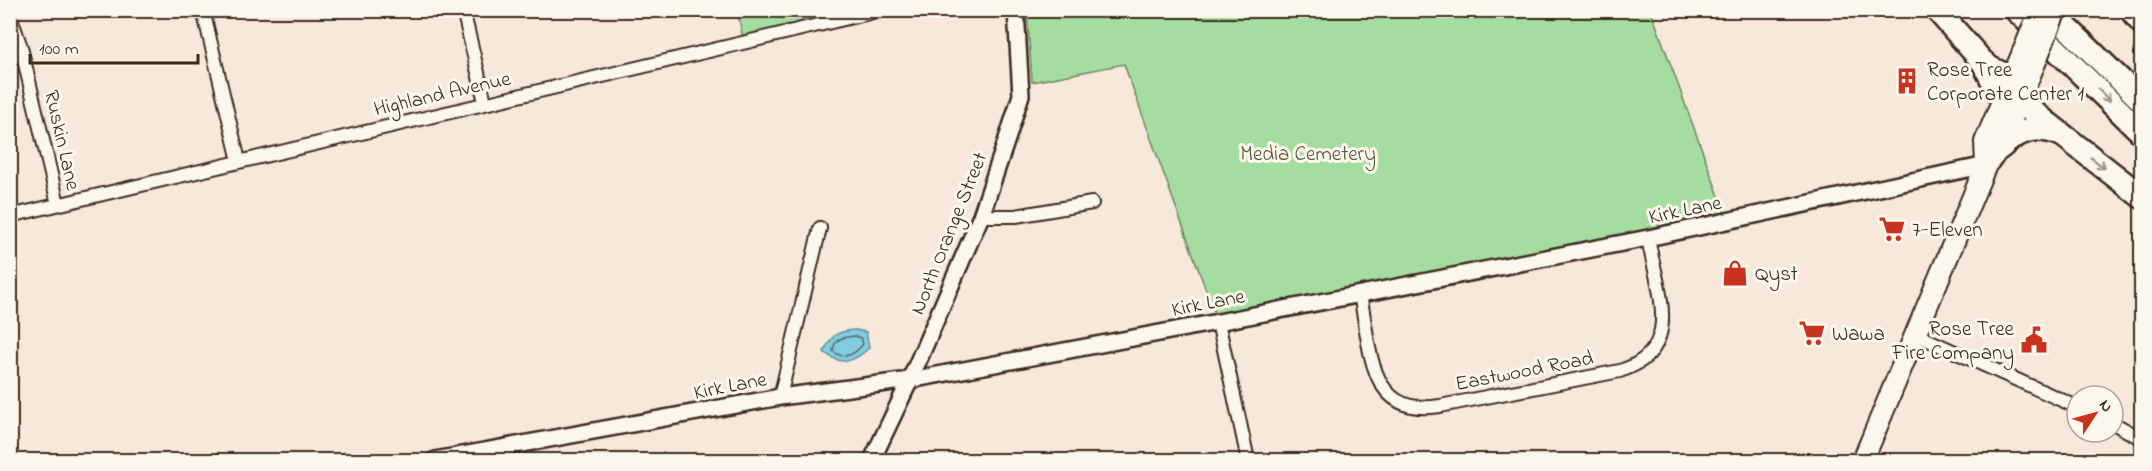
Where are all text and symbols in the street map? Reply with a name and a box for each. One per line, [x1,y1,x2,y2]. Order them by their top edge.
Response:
scale bar [30,27,198,65]
text: 100 m [39,37,79,63]
place label: Rose Tree Corporate Center 1 [1927,56,2084,110]
street label: Highland Avenue [371,64,515,127]
building icon: Rose Tree Corporate Center 1 [1892,66,1922,96]
street label: Ruskin Lane [35,88,87,194]
one-way arrow [2096,88,2111,103]
park label: Media Cemetery [1240,140,1376,172]
street label: North Orange Street [904,148,998,320]
one-way arrow [2090,156,2106,169]
street label: Kirk Lane [1646,188,1725,233]
supermarket icon: 7-Eleven [1877,214,1907,244]
place label: 7-Eleven [1912,216,1983,246]
shop icon: Qyst [1720,258,1750,288]
place label: Qyst [1755,260,1798,292]
street label: Kirk Lane [1169,282,1248,326]
place label: Rose Tree Fire Company [1891,315,2015,371]
supermarket icon: Wawa [1797,318,1827,348]
place label: Wawa [1832,320,1885,350]
public building icon: Rose Tree Fire Company [2019,325,2049,355]
street label: Eastwood Road [1453,344,1596,400]
street label: Kirk Lane [691,365,770,409]
north arrow [2065,384,2125,444]
text: N [2093,395,2119,418]

